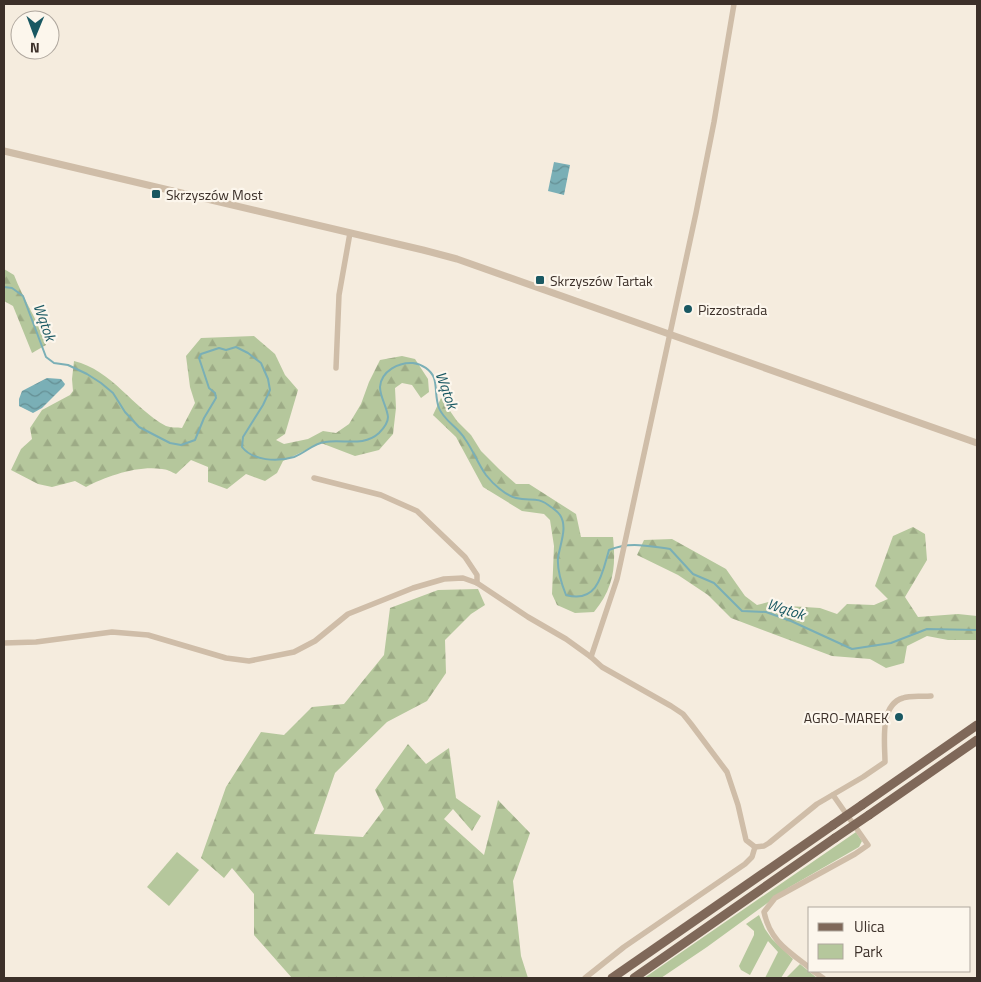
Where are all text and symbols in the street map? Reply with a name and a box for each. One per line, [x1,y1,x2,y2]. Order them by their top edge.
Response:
north arrow [10,10,60,60]
text: N [30,38,40,59]
place label: Skrzyszów Most [166,184,263,205]
marker: Skrzyszów Most [150,188,162,200]
place label: Skrzyszów Tartak [550,270,653,291]
marker: Skrzyszów Tartak [534,274,546,286]
place label: Pizzostrada [698,299,767,320]
water label: Wątok [28,300,63,346]
marker: Pizzostrada [682,303,694,315]
water label: Wątok [430,368,465,414]
water label: Wątok [764,592,810,627]
place label: AGRO-MAREK [804,707,889,728]
marker: AGRO-MAREK [893,711,905,723]
legend [808,907,971,972]
text: Ulica [854,915,885,938]
text: Park [854,940,883,963]

